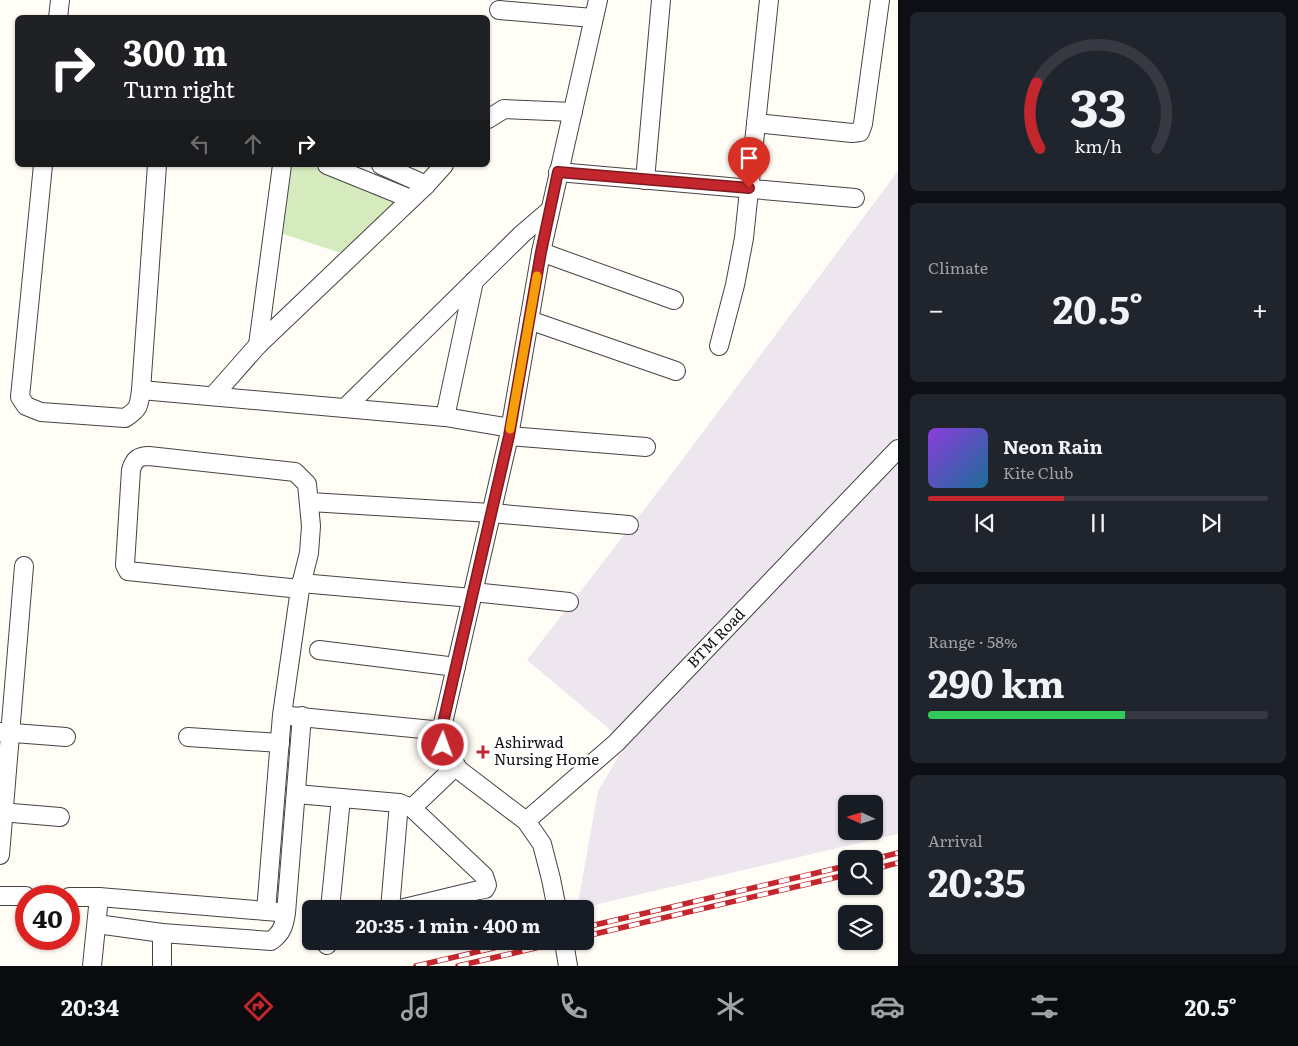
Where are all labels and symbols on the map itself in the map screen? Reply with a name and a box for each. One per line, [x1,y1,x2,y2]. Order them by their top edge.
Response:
pin [728,137,770,188]
street label: BTM Road [681,602,749,672]
position arrow [416,718,468,770]
place label: Ashirwad Nursing Home [494,730,599,770]
marker: Ashirwad Nursing Home [476,745,490,759]
north arrow [838,795,882,840]
speed limit sign: 40 [15,885,80,950]

